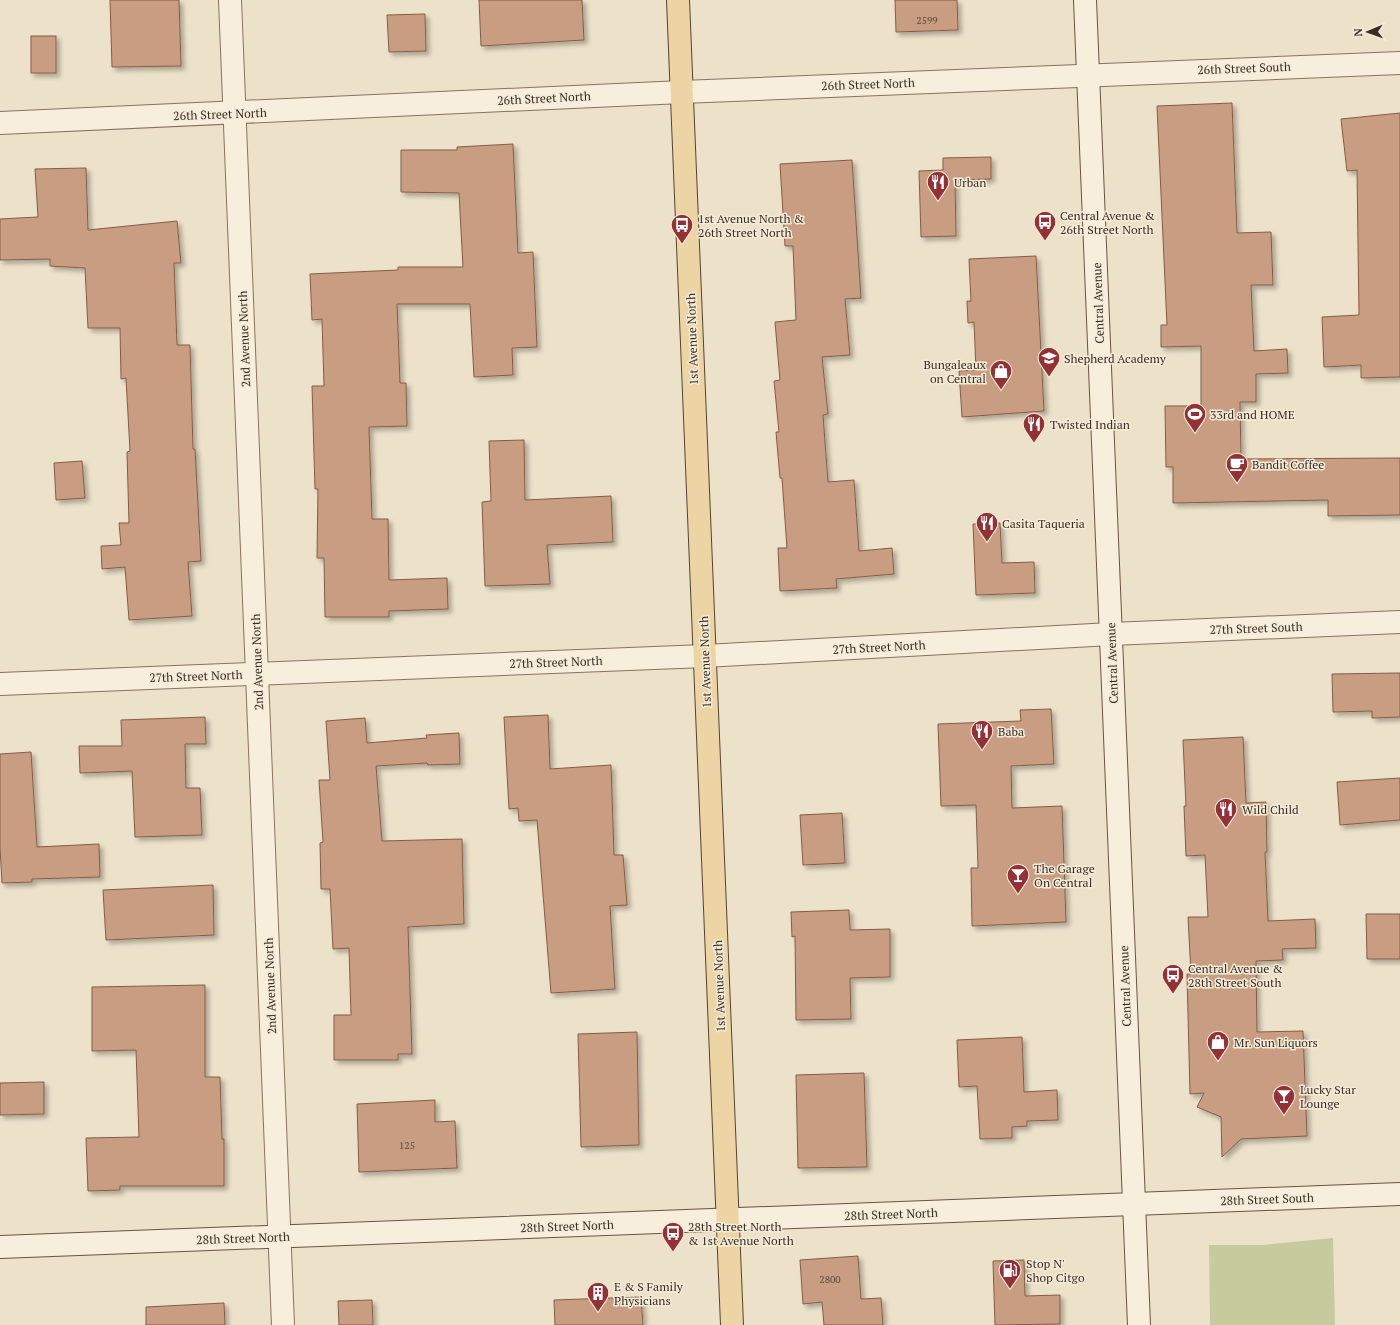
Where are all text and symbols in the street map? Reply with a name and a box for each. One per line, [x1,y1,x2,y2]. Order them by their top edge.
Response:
north arrow [1348,12,1388,52]
house number: 2599 [916,14,938,27]
text: N [1351,27,1365,37]
street label: 26th Street South [1197,59,1291,77]
street label: 26th Street North [821,75,915,93]
street label: 26th Street North [497,88,591,108]
street label: 26th Street North [173,105,267,123]
restaurant icon: Urban [925,169,951,202]
place label: Urban [954,175,986,190]
place label: Central Avenue & 26th Street North [1060,208,1155,237]
bus stop icon: Central Avenue & 26th Street North [1032,209,1058,242]
place label: 1st Avenue North & 26th Street North [698,211,804,240]
bus stop icon: 1st Avenue North & 26th Street North [669,212,695,245]
street label: Central Avenue [1089,262,1107,344]
street label: 2nd Avenue North [235,290,253,388]
street label: 1st Avenue North [683,293,701,385]
school or university icon: Shepherd Academy [1036,345,1062,378]
place label: Shepherd Academy [1064,351,1167,366]
place label: Bungaleaux on Central [923,357,987,386]
shop icon: Bungaleaux on Central [988,358,1014,391]
sports icon: 33rd and HOME [1182,401,1208,434]
place label: 33rd and HOME [1210,407,1295,422]
restaurant icon: Twisted Indian [1021,411,1047,444]
place label: Twisted Indian [1050,417,1130,432]
cafe icon: Bandit Coffee [1224,451,1250,484]
place label: Bandit Coffee [1252,457,1324,472]
restaurant icon: Casita Taqueria [974,510,1000,543]
place label: Casita Taqueria [1002,516,1085,531]
street label: 2nd Avenue North [248,613,266,711]
street label: 1st Avenue North [696,616,714,708]
street label: 27th Street South [1209,619,1303,637]
street label: Central Avenue [1103,622,1121,704]
street label: 27th Street North [832,637,926,657]
street label: 27th Street North [509,653,603,671]
street label: 27th Street North [149,667,243,685]
restaurant icon: Baba [969,718,995,751]
place label: Baba [998,724,1024,739]
restaurant icon: Wild Child [1213,796,1239,829]
place label: Wild Child [1242,802,1299,817]
place label: The Garage On Central [1034,861,1095,890]
bar icon: The Garage On Central [1005,862,1031,895]
street label: 2nd Avenue North [261,937,279,1035]
street label: 1st Avenue North [710,940,728,1032]
street label: Central Avenue [1116,945,1134,1027]
place label: Central Avenue & 28th Street South [1188,961,1283,990]
bus stop icon: Central Avenue & 28th Street South [1160,962,1186,995]
shop icon: Mr. Sun Liquors [1205,1029,1231,1062]
place label: Mr. Sun Liquors [1234,1035,1318,1050]
place label: Lucky Star Lounge [1300,1082,1356,1111]
bar icon: Lucky Star Lounge [1271,1083,1297,1116]
house number: 125 [399,1139,415,1152]
street label: 28th Street South [1220,1190,1314,1208]
street label: 28th Street North [844,1205,938,1223]
street label: 28th Street North [520,1217,614,1235]
place label: 28th Street North & 1st Avenue North [688,1219,794,1248]
bus stop icon: 28th Street North & 1st Avenue North [660,1220,686,1253]
street label: 28th Street North [196,1229,290,1247]
place label: Stop N' Shop Citgo [1026,1256,1085,1285]
fuel station icon: Stop N' Shop Citgo [997,1257,1023,1290]
house number: 2800 [819,1273,841,1286]
place label: E & S Family Physicians [614,1279,684,1308]
building icon: E & S Family Physicians [585,1280,611,1313]

